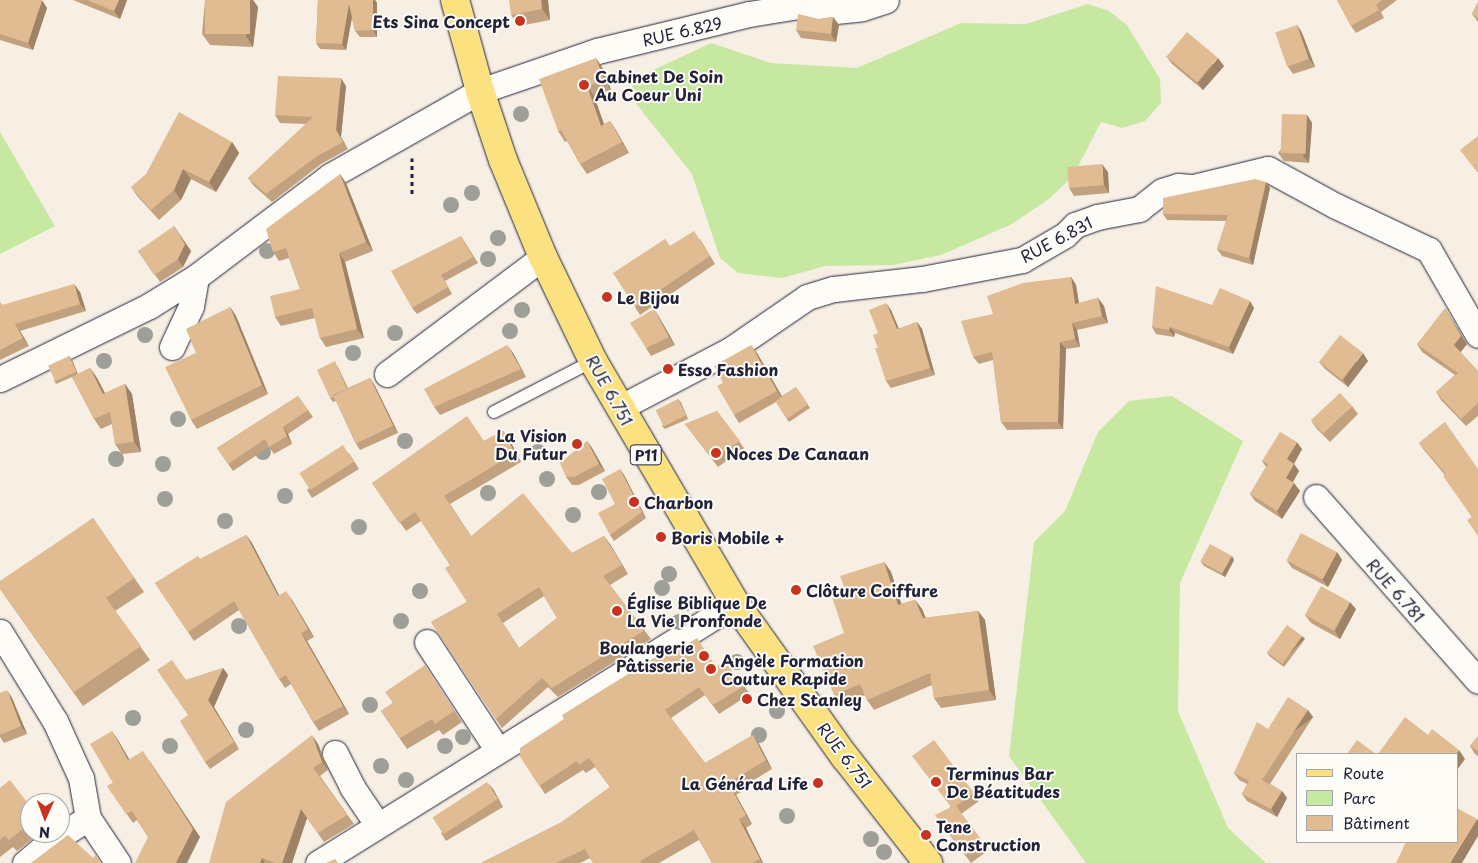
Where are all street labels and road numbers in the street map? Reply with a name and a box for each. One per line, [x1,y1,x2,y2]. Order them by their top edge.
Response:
street label: RUE 6.829 [640,12,724,50]
street label: RUE 6.831 [1016,212,1096,266]
street label: RUE 6.751 [583,351,637,429]
road number: P11 [630,442,662,468]
street label: RUE 6.781 [1363,554,1429,626]
street label: RUE 6.751 [814,718,876,792]

